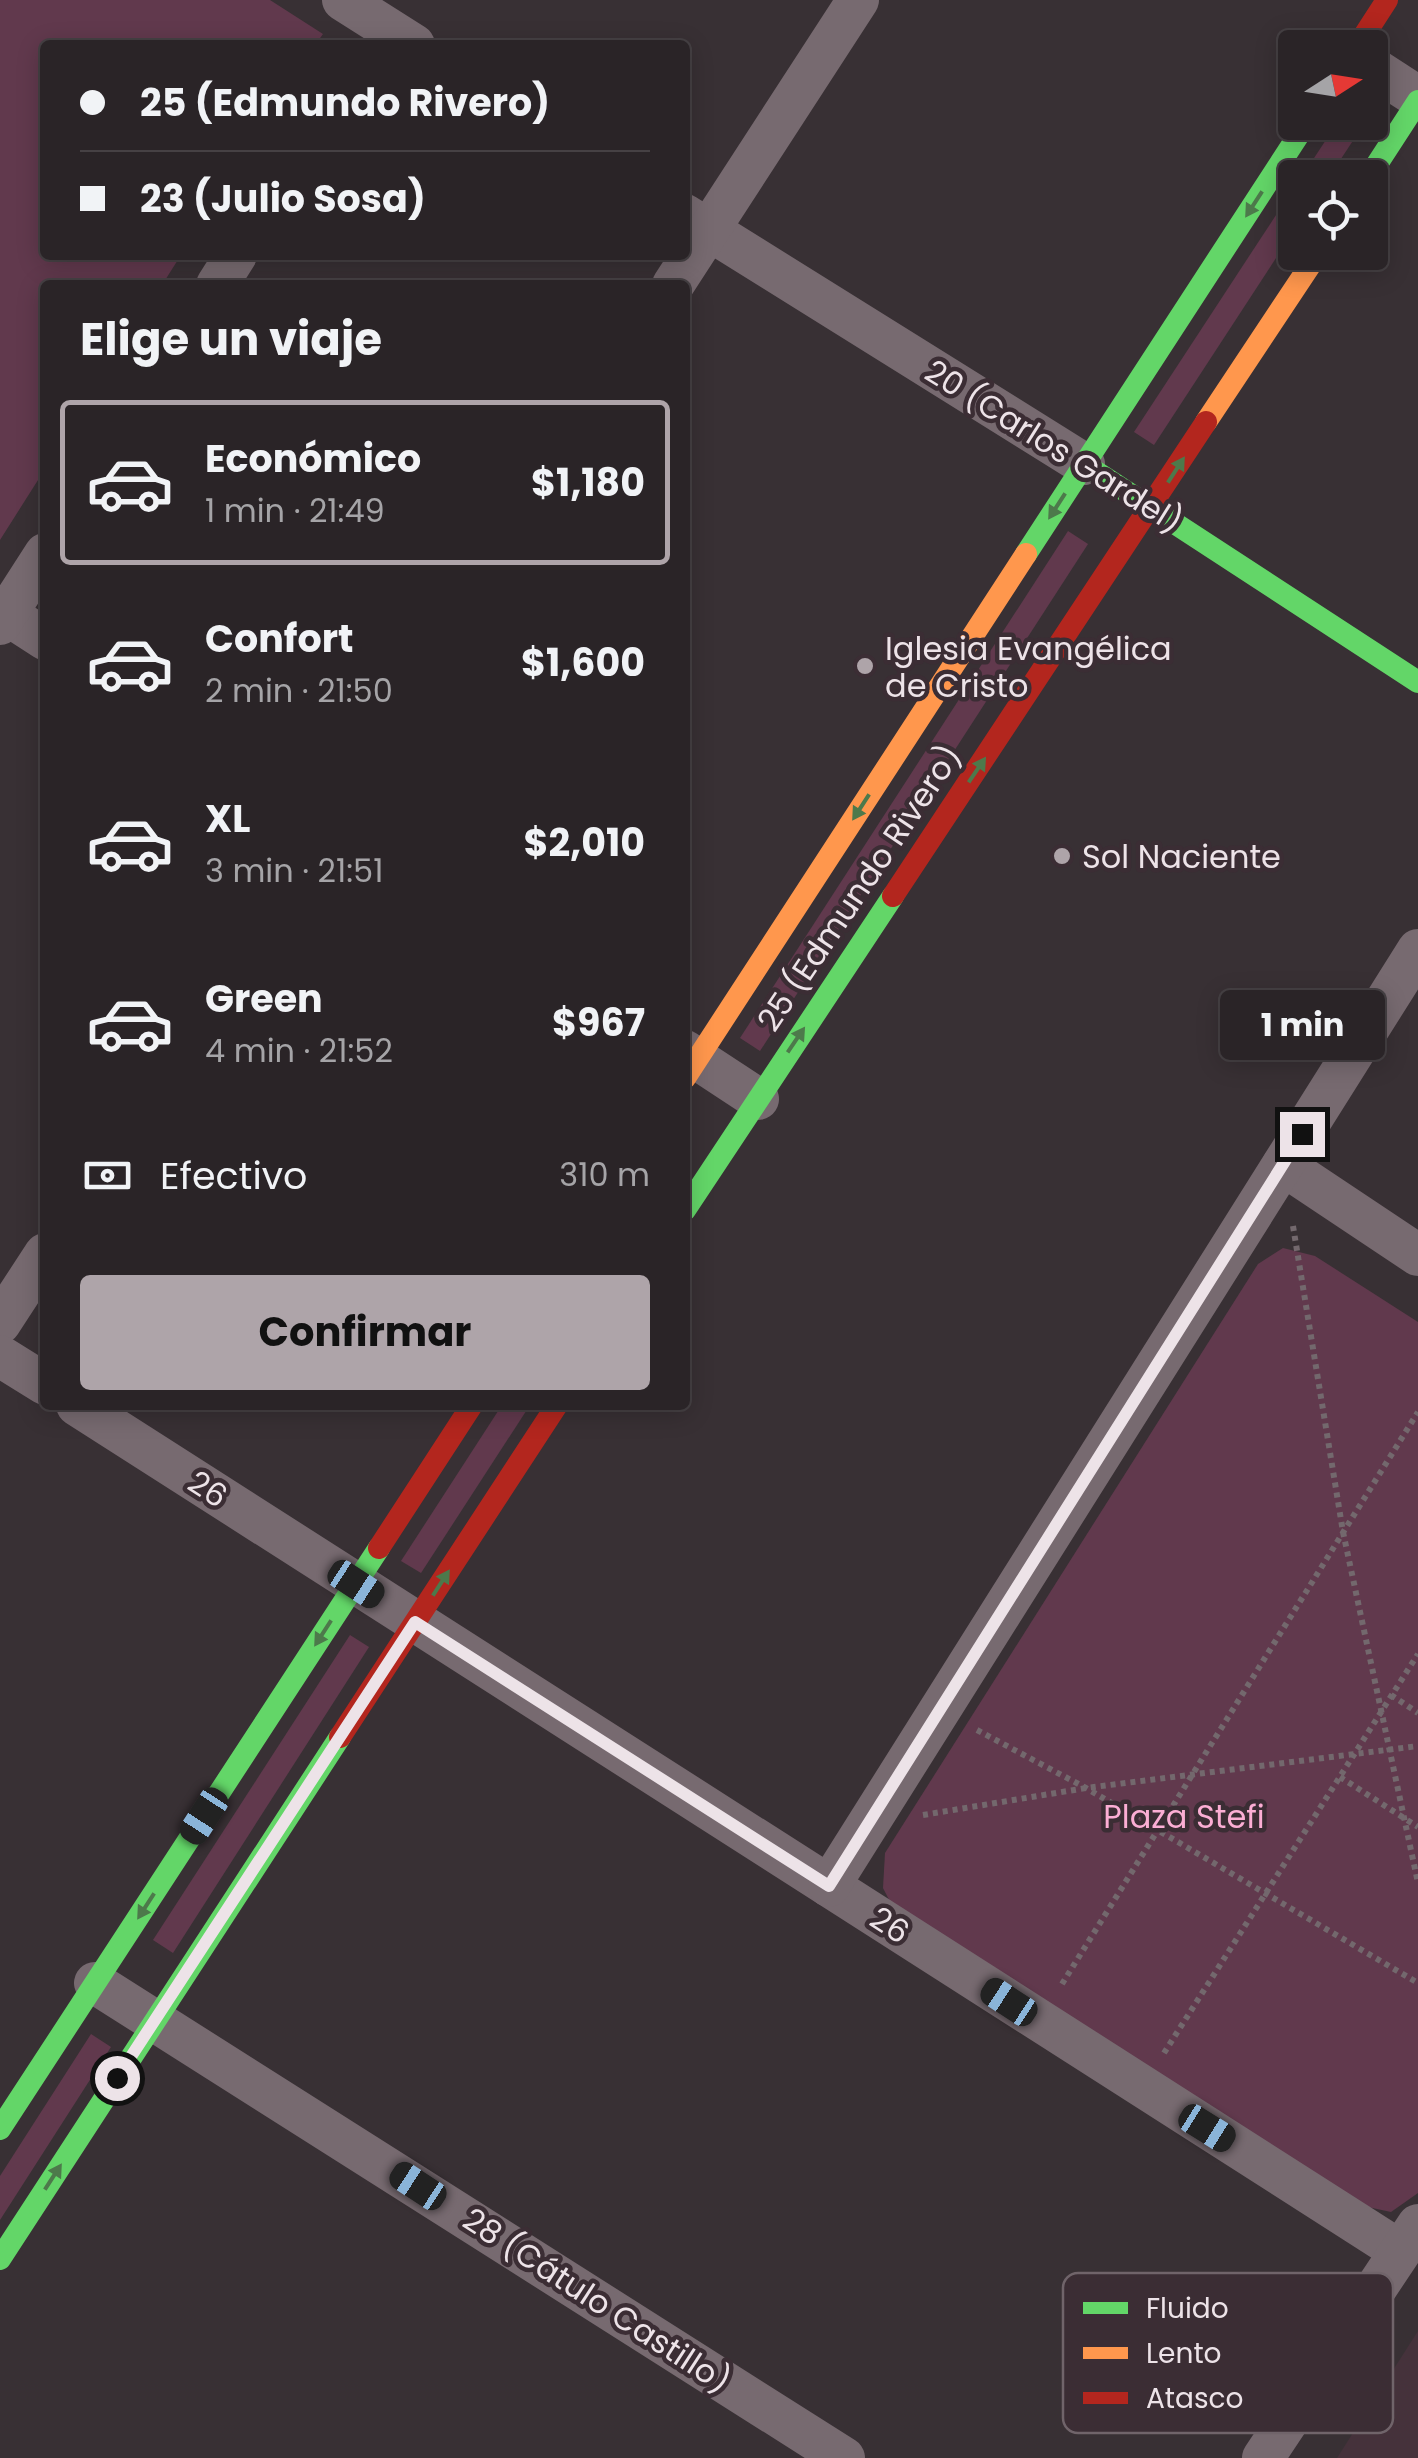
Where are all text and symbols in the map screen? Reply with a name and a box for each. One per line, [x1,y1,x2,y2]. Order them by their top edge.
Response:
north arrow [1278,30,1388,140]
map controls [1278,30,1388,270]
text: 25 (Edmundo Rivero) [140,76,550,129]
button: locate [1278,160,1388,270]
text: 23 (Julio Sosa) [140,172,426,225]
one-way arrow [1245,190,1264,218]
text: Elige un viaje [80,308,382,371]
street label: 20 (Carlos Gardel) [917,349,1191,543]
text: Económico [205,432,421,485]
icon: car [85,438,175,528]
text: $1,180 [531,456,645,509]
one-way arrow [1167,457,1185,484]
text: 1 min · 21:49 [205,488,385,533]
one-way arrow [1049,492,1067,519]
text: Confort [205,612,353,665]
icon: car [85,618,175,708]
place label: Iglesia Evangélica de Cristo [885,626,1172,708]
text: $1,600 [521,636,645,689]
marker: Iglesia Evangélica de Cristo [854,655,876,677]
text: 2 min · 21:50 [205,668,393,713]
street label: 25 (Edmundo Rivero) [746,736,972,1040]
one-way arrow [967,757,985,784]
text: XL [205,792,250,845]
one-way arrow [852,794,871,821]
icon: car [85,798,175,888]
text: $2,010 [524,816,645,869]
place label: Sol Naciente [1082,834,1281,879]
marker: Sol Naciente [1051,845,1073,867]
text: 3 min · 21:51 [205,848,383,893]
text: Green [205,972,323,1025]
icon: car [85,978,175,1068]
callout: 1 min [1220,989,1384,1059]
text: $967 [552,996,645,1049]
text: 1 min [1261,1002,1344,1047]
one-way arrow [787,1027,805,1054]
text: 4 min · 21:52 [205,1028,393,1073]
route end [1280,1112,1325,1157]
icon: cash [80,1148,135,1203]
text: Efectivo [160,1149,307,1202]
text: 310 m [559,1152,650,1197]
button: Confirmar [80,1275,650,1390]
street label: 26 [180,1460,236,1518]
car [323,1555,389,1613]
one-way arrow [431,1569,449,1596]
one-way arrow [315,1620,333,1647]
car [175,1783,233,1849]
park label: Plaza Stefi [1103,1794,1265,1839]
one-way arrow [137,1892,155,1919]
street label: 26 [862,1896,918,1954]
car [976,1973,1042,2031]
route start [95,2056,140,2101]
car [1174,2099,1240,2157]
car [385,2157,451,2215]
one-way arrow [43,2164,61,2191]
street label: 28 (Cátulo Castillo) [455,2197,739,2403]
legend [1063,2273,1393,2433]
text: Fluido [1146,2289,1229,2328]
text: Lento [1146,2334,1222,2373]
text: Atasco [1146,2379,1244,2418]

